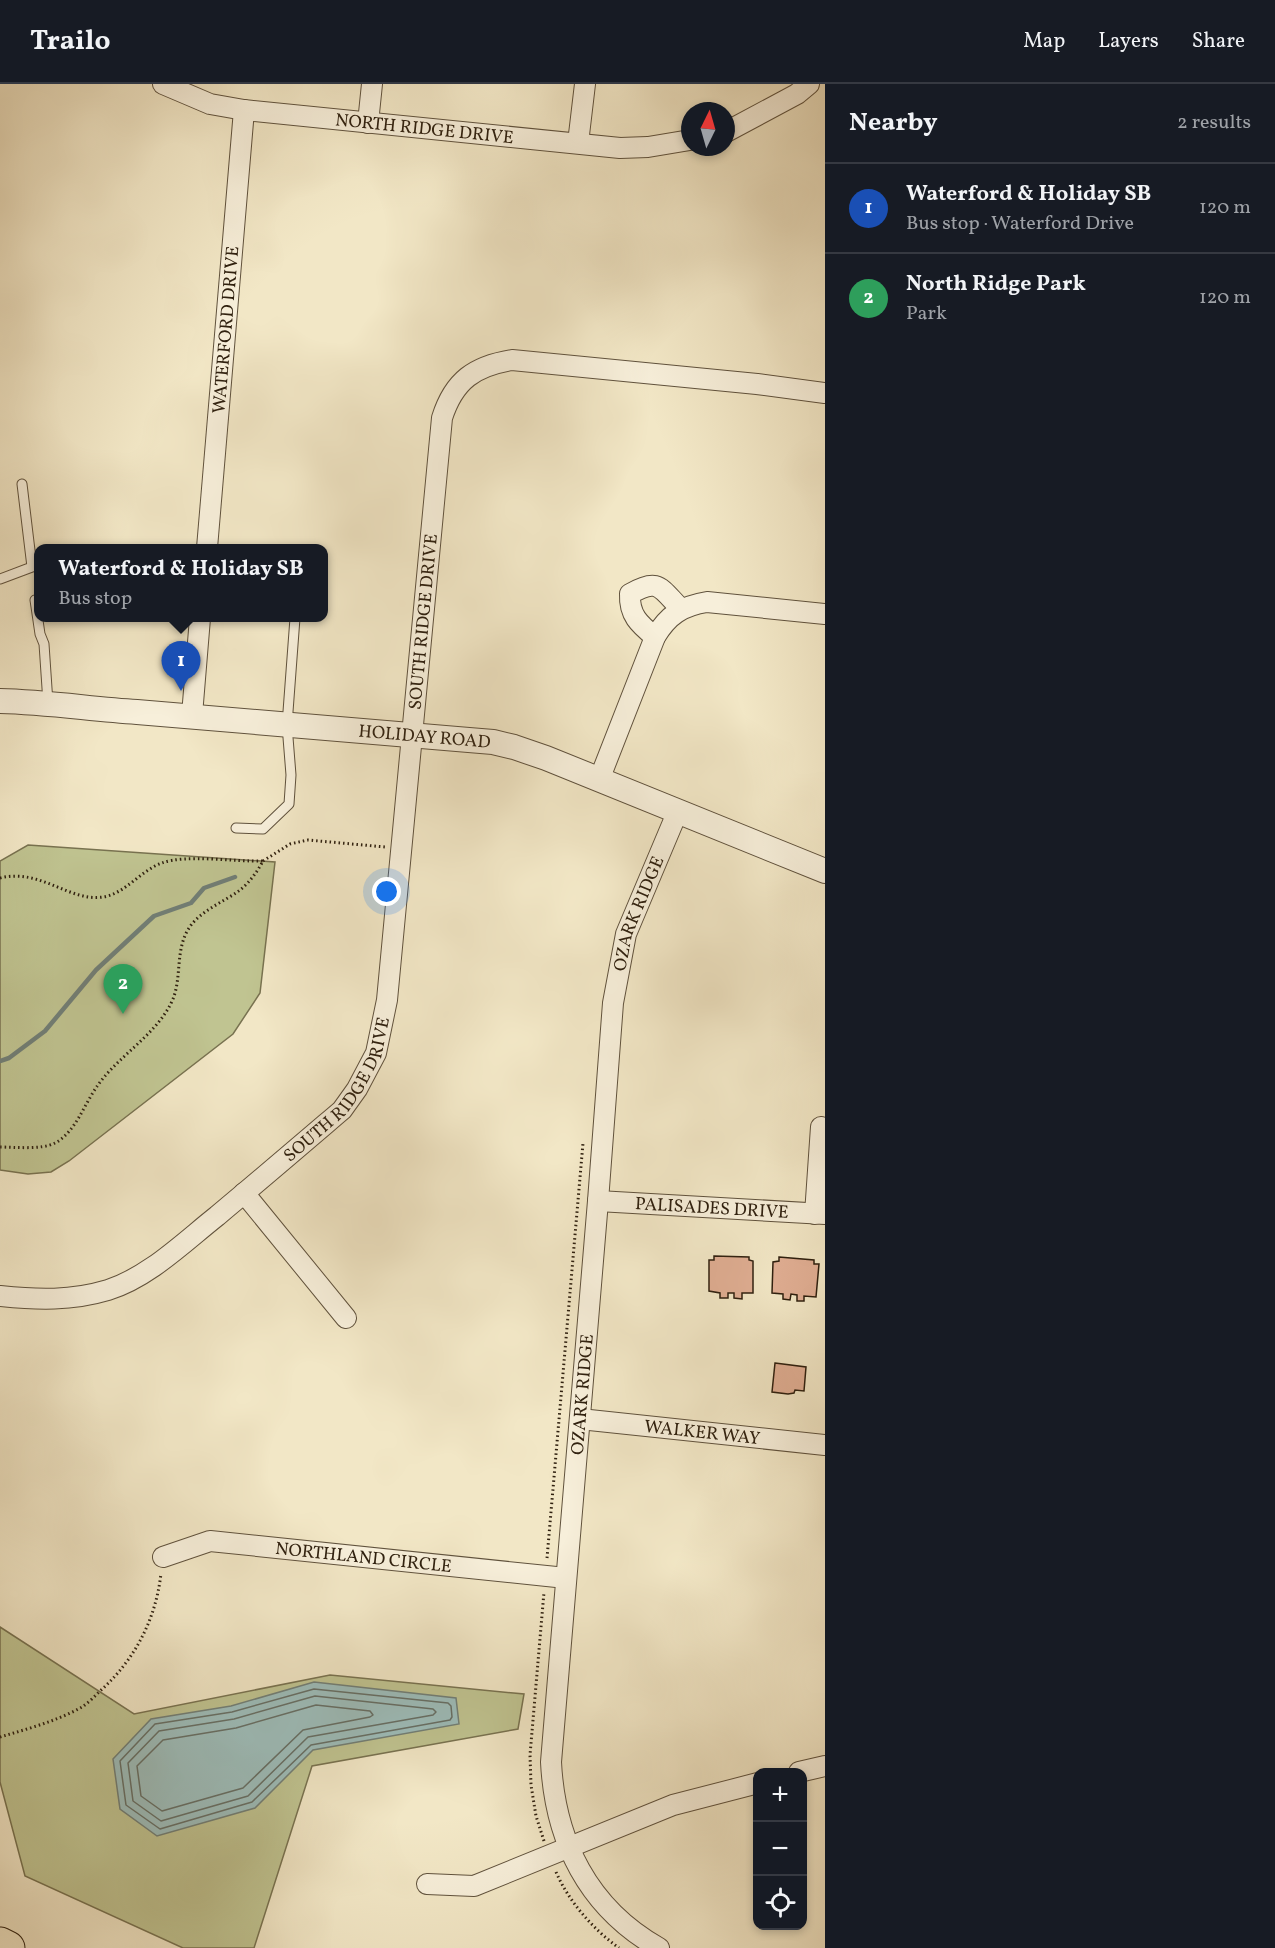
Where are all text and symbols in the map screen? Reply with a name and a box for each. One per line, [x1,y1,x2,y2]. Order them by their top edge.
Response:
text: Trailo [30,22,111,61]
text: Map [1023,27,1065,56]
text: Layers [1098,27,1159,56]
text: Share [1192,27,1245,56]
north arrow [681,102,735,156]
text: Nearby [849,105,938,141]
street label: NORTH RIDGE DRIVE [334,108,515,151]
text: 2 results [1177,109,1251,137]
text: Waterford & Holiday SB [906,179,1151,210]
text: 1 [864,194,873,222]
text: 120 m [1199,194,1251,222]
text: Bus stop · Waterford Drive [906,210,1134,238]
street label: WATERFORD DRIVE [207,245,246,415]
text: North Ridge Park [906,269,1086,300]
text: 2 [863,284,874,312]
text: 120 m [1199,284,1251,312]
text: Park [906,300,947,328]
street label: SOUTH RIDGE DRIVE [403,532,445,711]
popup [34,544,328,622]
text: Waterford & Holiday SB [58,554,304,585]
text: Bus stop [58,585,132,613]
pin: 1 [162,642,201,691]
street label: HOLIDAY ROAD [357,719,491,756]
street label: OZARK RIDGE [608,852,671,973]
your location [372,877,401,906]
pin: 2 [104,964,142,1014]
street label: SOUTH RIDGE DRIVE [279,1015,397,1169]
street label: PALISADES DRIVE [634,1192,789,1226]
street label: OZARK RIDGE [566,1333,601,1456]
street label: WALKER WAY [643,1415,761,1452]
street label: NORTHLAND CIRCLE [274,1537,453,1580]
map controls [753,1768,807,1930]
button: + [753,1768,807,1822]
button: − [753,1822,807,1876]
button: locate [753,1876,807,1930]

